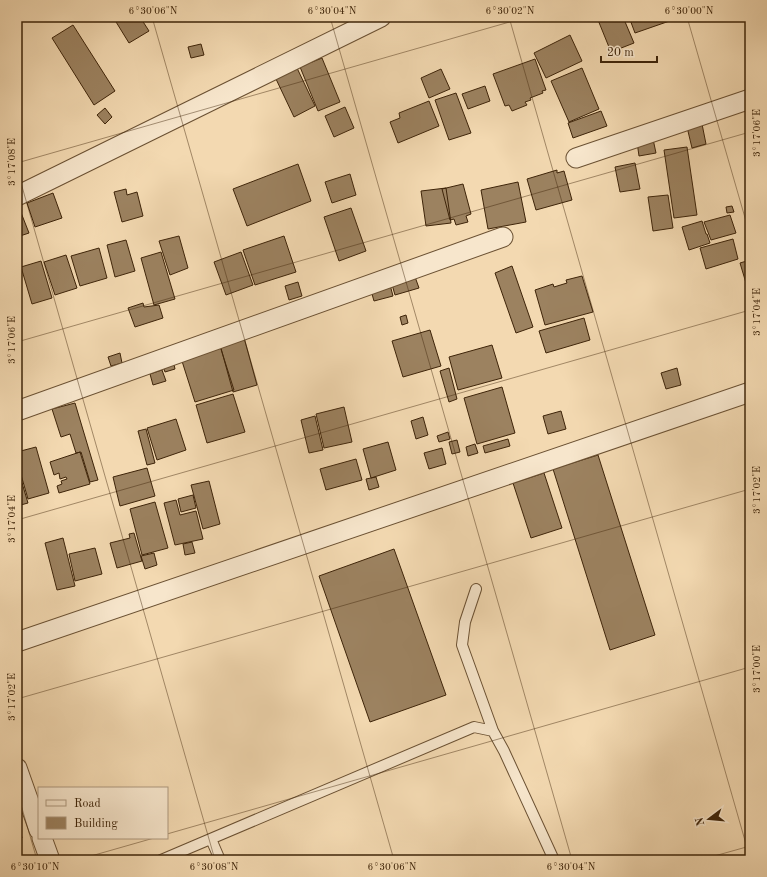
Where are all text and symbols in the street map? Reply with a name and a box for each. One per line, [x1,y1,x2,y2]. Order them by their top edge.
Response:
text: 6°30'06"N [129,6,178,16]
text: 6°30'04"N [308,6,357,16]
text: 6°30'02"N [486,6,535,16]
text: 6°30'00"N [665,6,714,16]
scale bar [601,38,657,64]
text: 20 m [607,47,634,59]
text: 3°17'06"E [752,109,762,157]
text: 3°17'08"E [7,138,17,186]
text: 3°17'04"E [752,288,762,336]
text: 3°17'06"E [7,316,17,364]
text: 3°17'02"E [752,466,762,514]
text: 3°17'04"E [7,495,17,543]
text: 3°17'00"E [752,645,762,693]
text: 3°17'02"E [7,673,17,721]
legend [38,787,168,839]
text: Road [74,798,101,810]
north arrow [689,799,729,839]
text: N [694,815,707,827]
text: Building [74,818,118,830]
text: 6°30'10"N [11,862,60,872]
text: 6°30'08"N [190,862,239,872]
text: 6°30'06"N [368,862,417,872]
text: 6°30'04"N [547,862,596,872]

